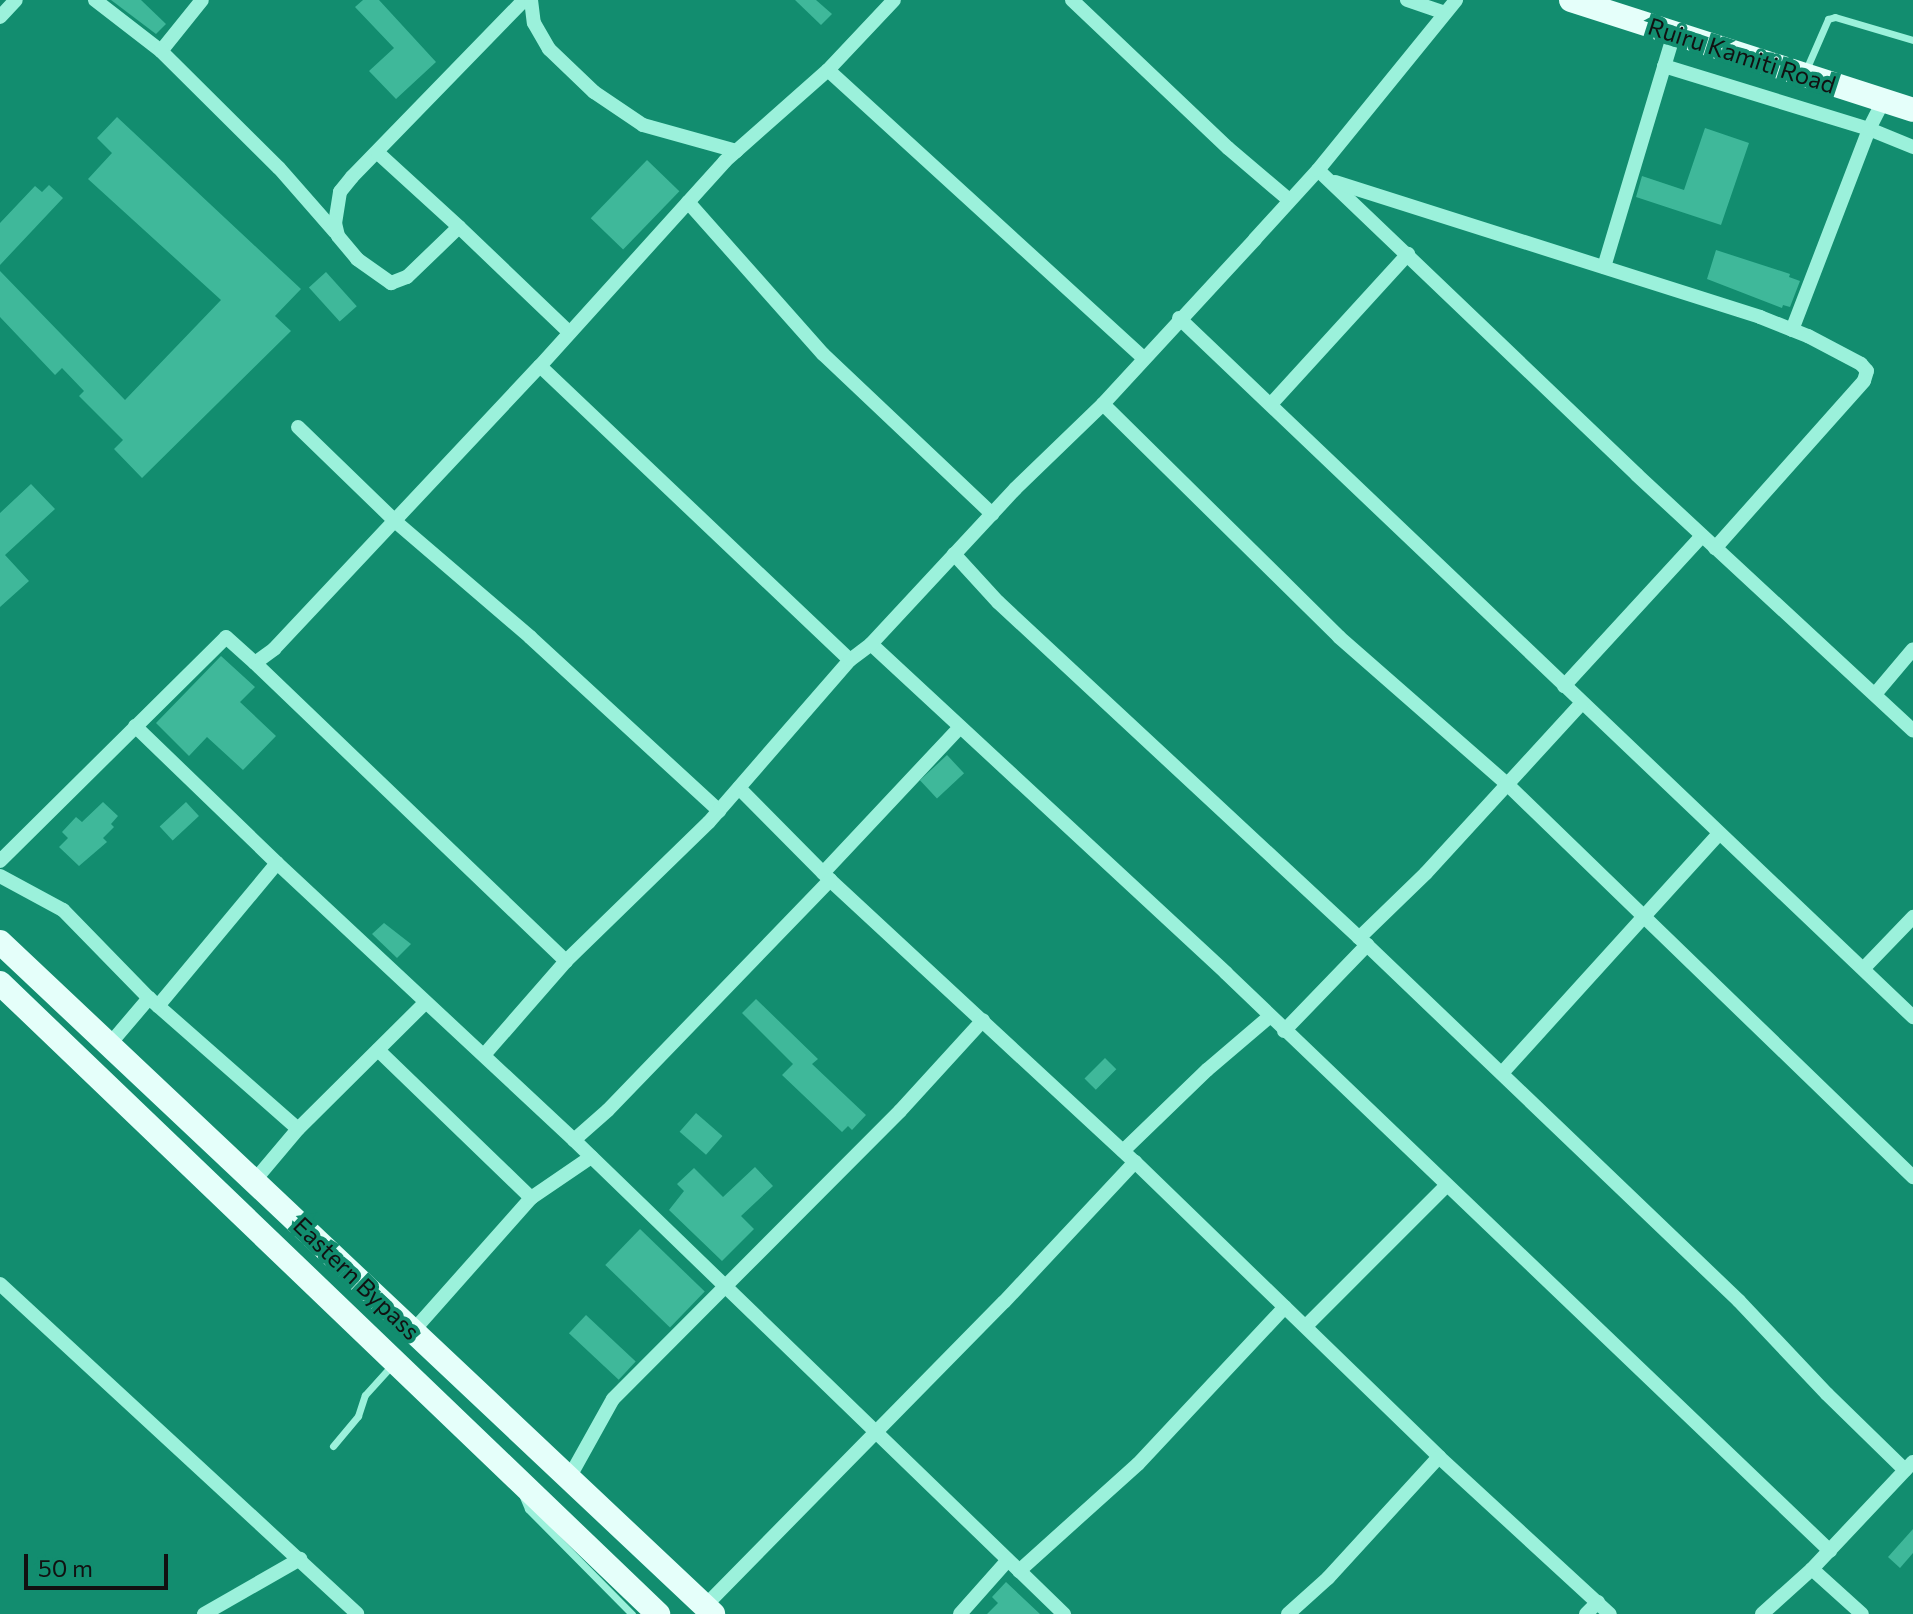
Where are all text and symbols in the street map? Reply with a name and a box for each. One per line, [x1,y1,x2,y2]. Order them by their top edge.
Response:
street label: Ruiru Kamiti Road [1645,11,1839,99]
street label: Eastern Bypass [288,1211,426,1345]
scale bar [28,1538,172,1588]
text: 50 m [38,1553,93,1582]

